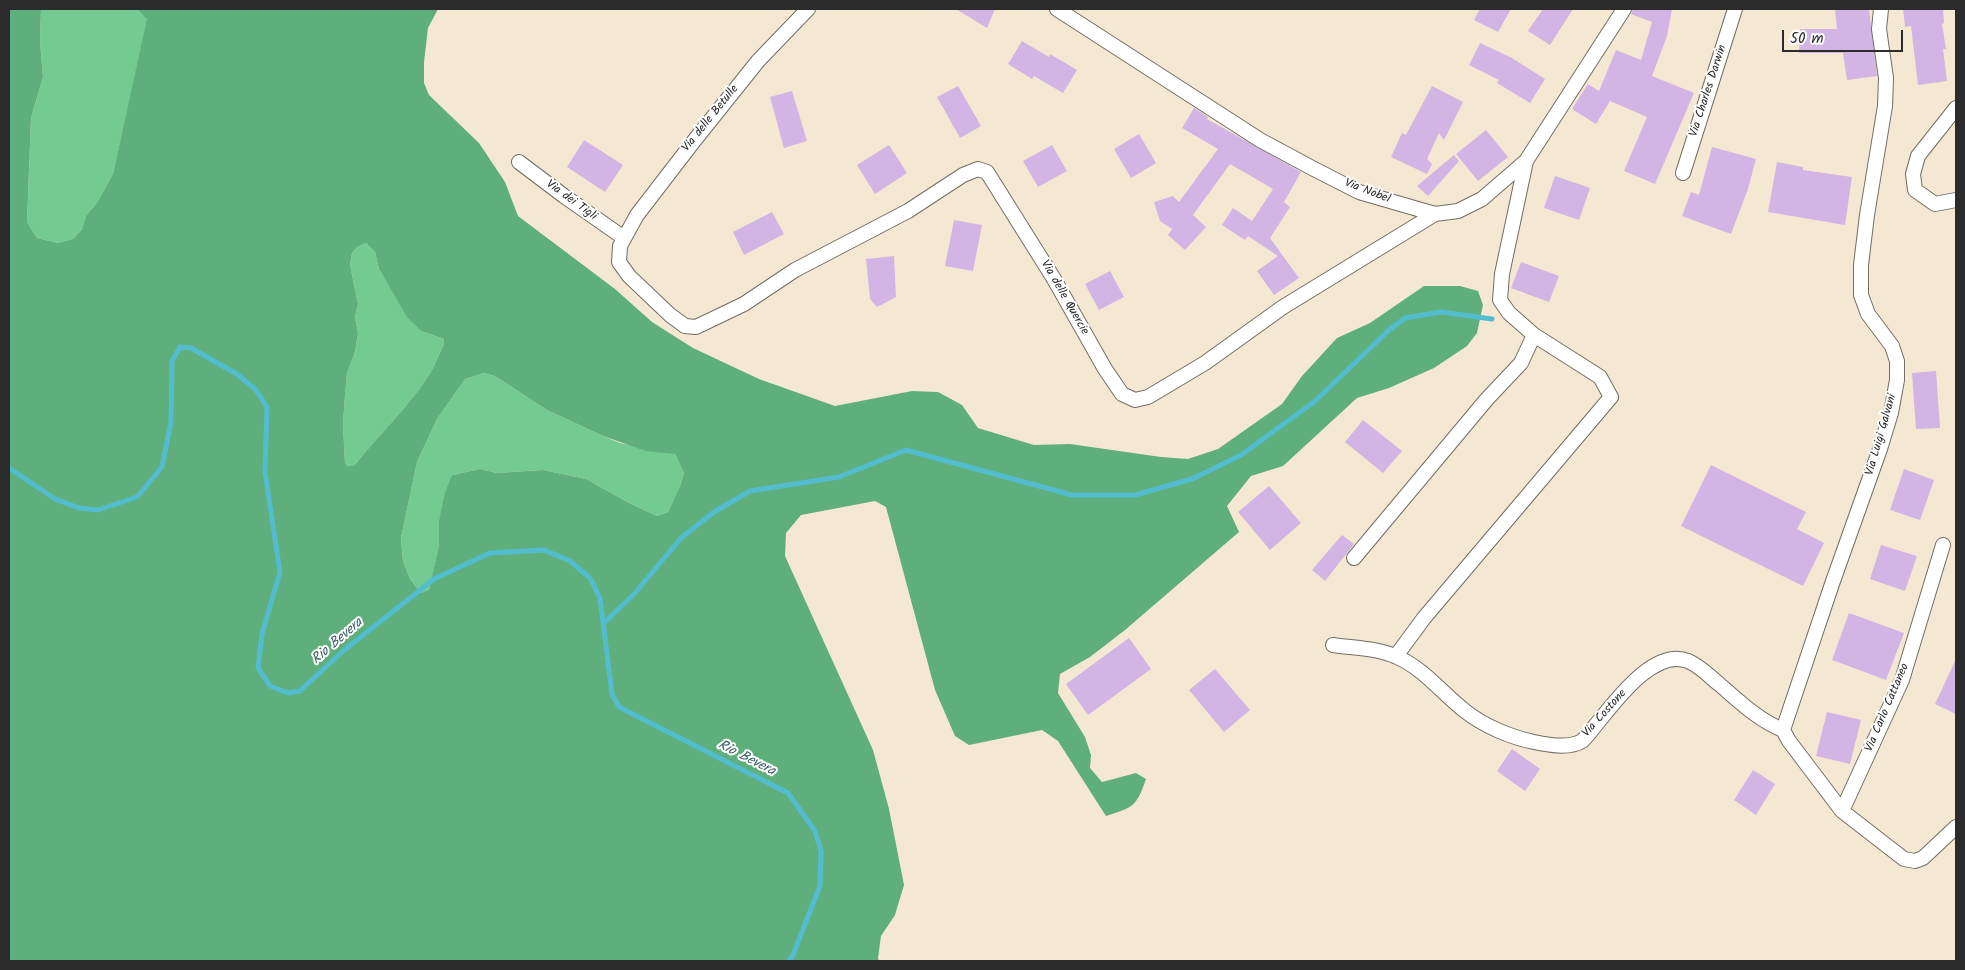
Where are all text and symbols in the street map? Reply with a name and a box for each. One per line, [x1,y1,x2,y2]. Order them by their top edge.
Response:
scale bar [1785,20,1906,52]
text: 50 m [1790,27,1824,51]
street label: Via Charles Darwin [1687,43,1731,139]
street label: Via delle Betulle [680,83,742,155]
street label: Via Nobel [1342,177,1392,207]
street label: Via dei Tigli [543,178,599,224]
street label: Via delle Quercie [1037,258,1091,338]
street label: Via Luigi Galvani [1863,393,1901,477]
water label: Rio Bevera [309,615,367,669]
street label: Via Carlo Cattaneo [1863,662,1913,754]
street label: Via Costone [1580,687,1630,741]
water label: Rio Bevera [715,737,777,781]

